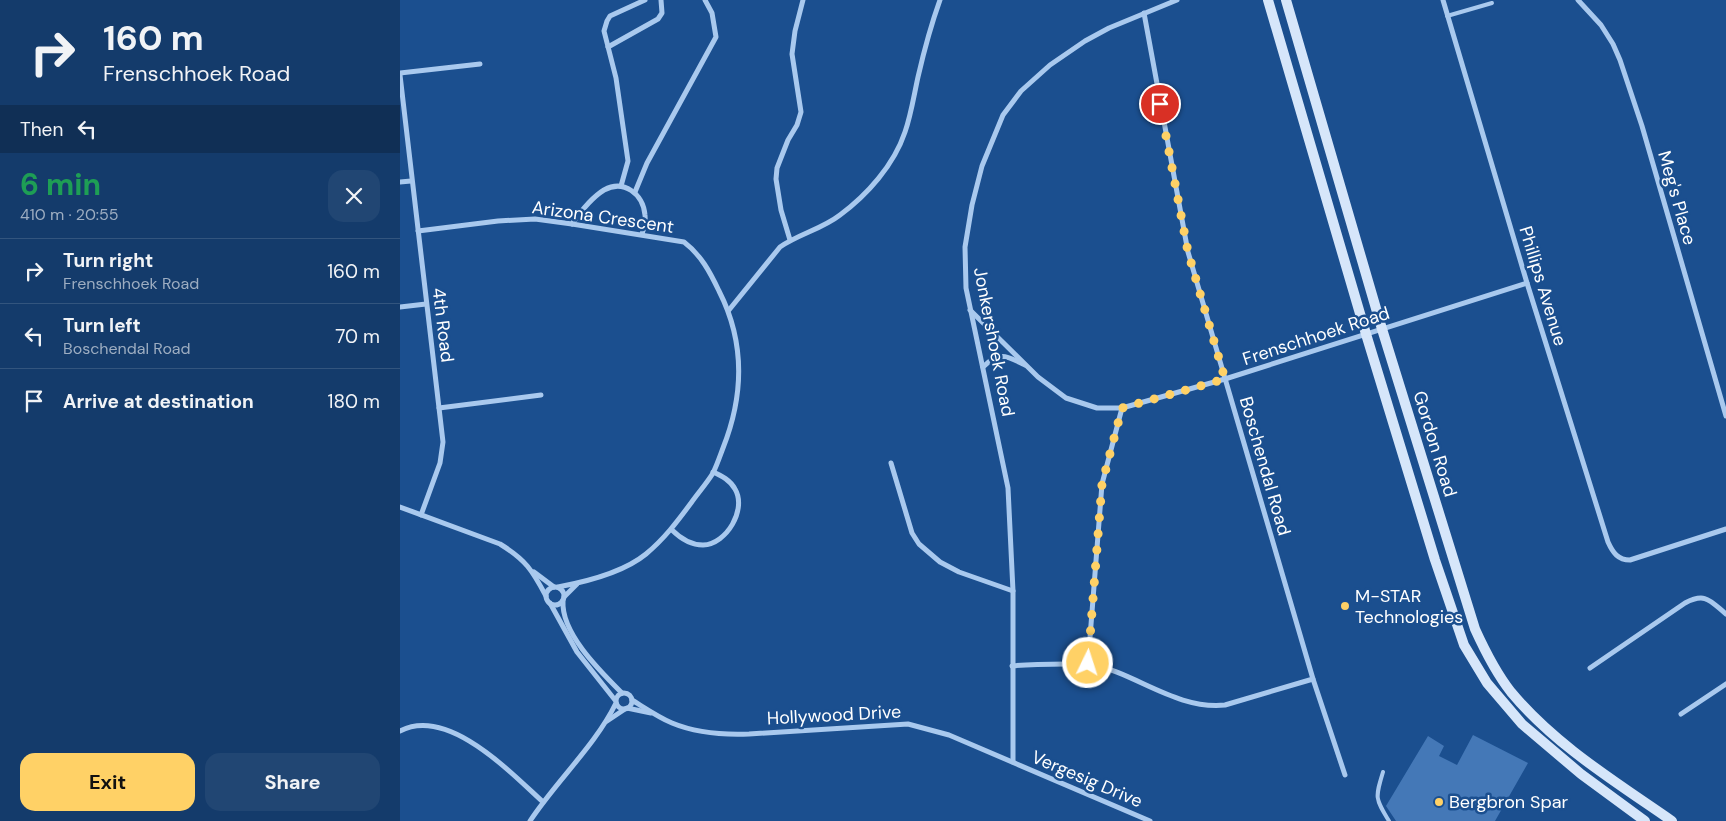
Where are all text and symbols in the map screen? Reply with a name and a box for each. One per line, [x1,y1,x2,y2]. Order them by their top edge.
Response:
text: 160 m [103,15,204,61]
icon: right [20,20,85,85]
text: Frenschhoek Road [103,59,290,88]
pin [1139,83,1181,125]
icon: arrive [1146,90,1174,118]
icon: left [73,115,101,143]
text: Then [20,117,63,142]
street label: Meg's Place [1652,148,1702,248]
text: 6 min [20,165,101,204]
button: close [328,170,380,222]
street label: Arizona Crescent [530,195,676,239]
text: 410 m · 20:55 [20,204,119,225]
street label: Phillips Avenue [1513,223,1573,349]
text: Turn right [63,248,153,273]
icon: right [20,257,48,285]
text: 160 m [327,259,380,284]
street label: Jonkershoek Road [968,265,1020,419]
text: Frenschhoek Road [63,273,199,294]
street label: 4th Road [427,286,459,364]
street label: Frenschhoek Road [1239,301,1393,371]
text: Turn left [63,313,141,338]
icon: left [20,322,48,350]
text: 70 m [335,324,380,349]
text: Boschendal Road [63,338,191,359]
icon: arrive [20,387,48,415]
street label: Gordon Road [1407,388,1463,500]
text: Arrive at destination [63,389,254,414]
text: 180 m [328,389,380,414]
street label: Boschendal Road [1234,394,1296,538]
place label: M-STAR Technologies [1355,584,1463,629]
marker: M-STAR Technologies [1339,600,1351,612]
position arrow [1061,636,1113,688]
street label: Hollywood Drive [766,699,902,731]
street label: Vergesig Drive [1028,745,1146,813]
button: Exit [20,753,195,811]
button: Share [205,753,380,811]
place label: Bergbron Spar [1449,790,1568,814]
marker: Bergbron Spar [1433,796,1445,808]

